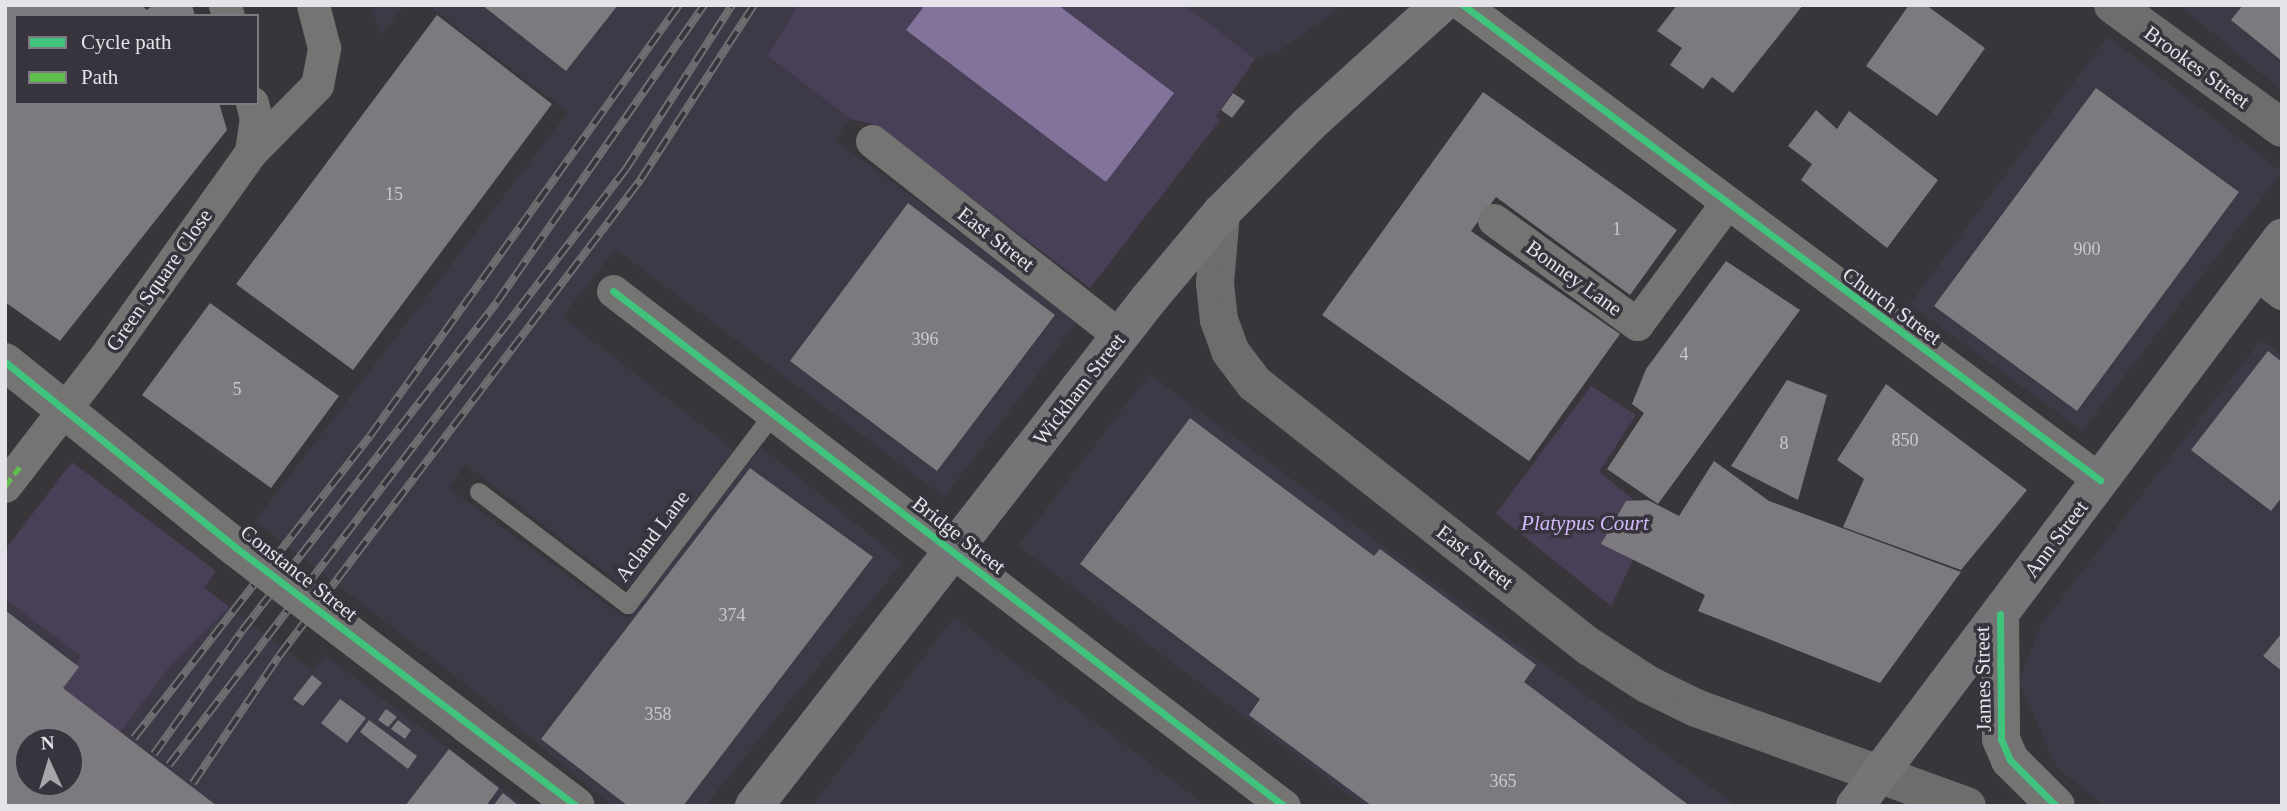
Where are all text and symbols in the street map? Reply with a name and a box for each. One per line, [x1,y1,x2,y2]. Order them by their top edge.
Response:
legend [14,14,259,105]
street label: Brookes Street [2139,20,2255,114]
text: Cycle path [81,30,171,54]
text: Path [81,65,118,89]
house number: 15 [385,183,403,205]
street label: East Street [953,201,1039,277]
street label: Green Square Close [101,204,217,356]
house number: 1 [1612,218,1622,240]
street label: Bonney Lane [1521,235,1627,321]
house number: 900 [2074,238,2101,260]
street label: Church Street [1838,262,1946,350]
house number: 396 [912,328,938,350]
street label: Wickham Street [1028,328,1130,450]
house number: 4 [1680,343,1688,365]
house number: 5 [232,378,242,400]
house number: 850 [1892,429,1919,451]
house number: 8 [1780,432,1788,454]
street label: Acland Lane [609,485,695,587]
street label: Bridge Street [907,491,1011,579]
street label: Ann Street [2019,495,2093,583]
park label: Platypus Court [1521,510,1649,536]
street label: Constance Street [235,519,363,627]
street label: East Street [1432,519,1518,595]
house number: 374 [718,604,746,626]
street label: James Street [1969,626,1997,732]
house number: 358 [644,703,672,725]
north arrow [14,727,84,797]
text: N [40,732,55,754]
house number: 365 [1490,770,1516,792]

